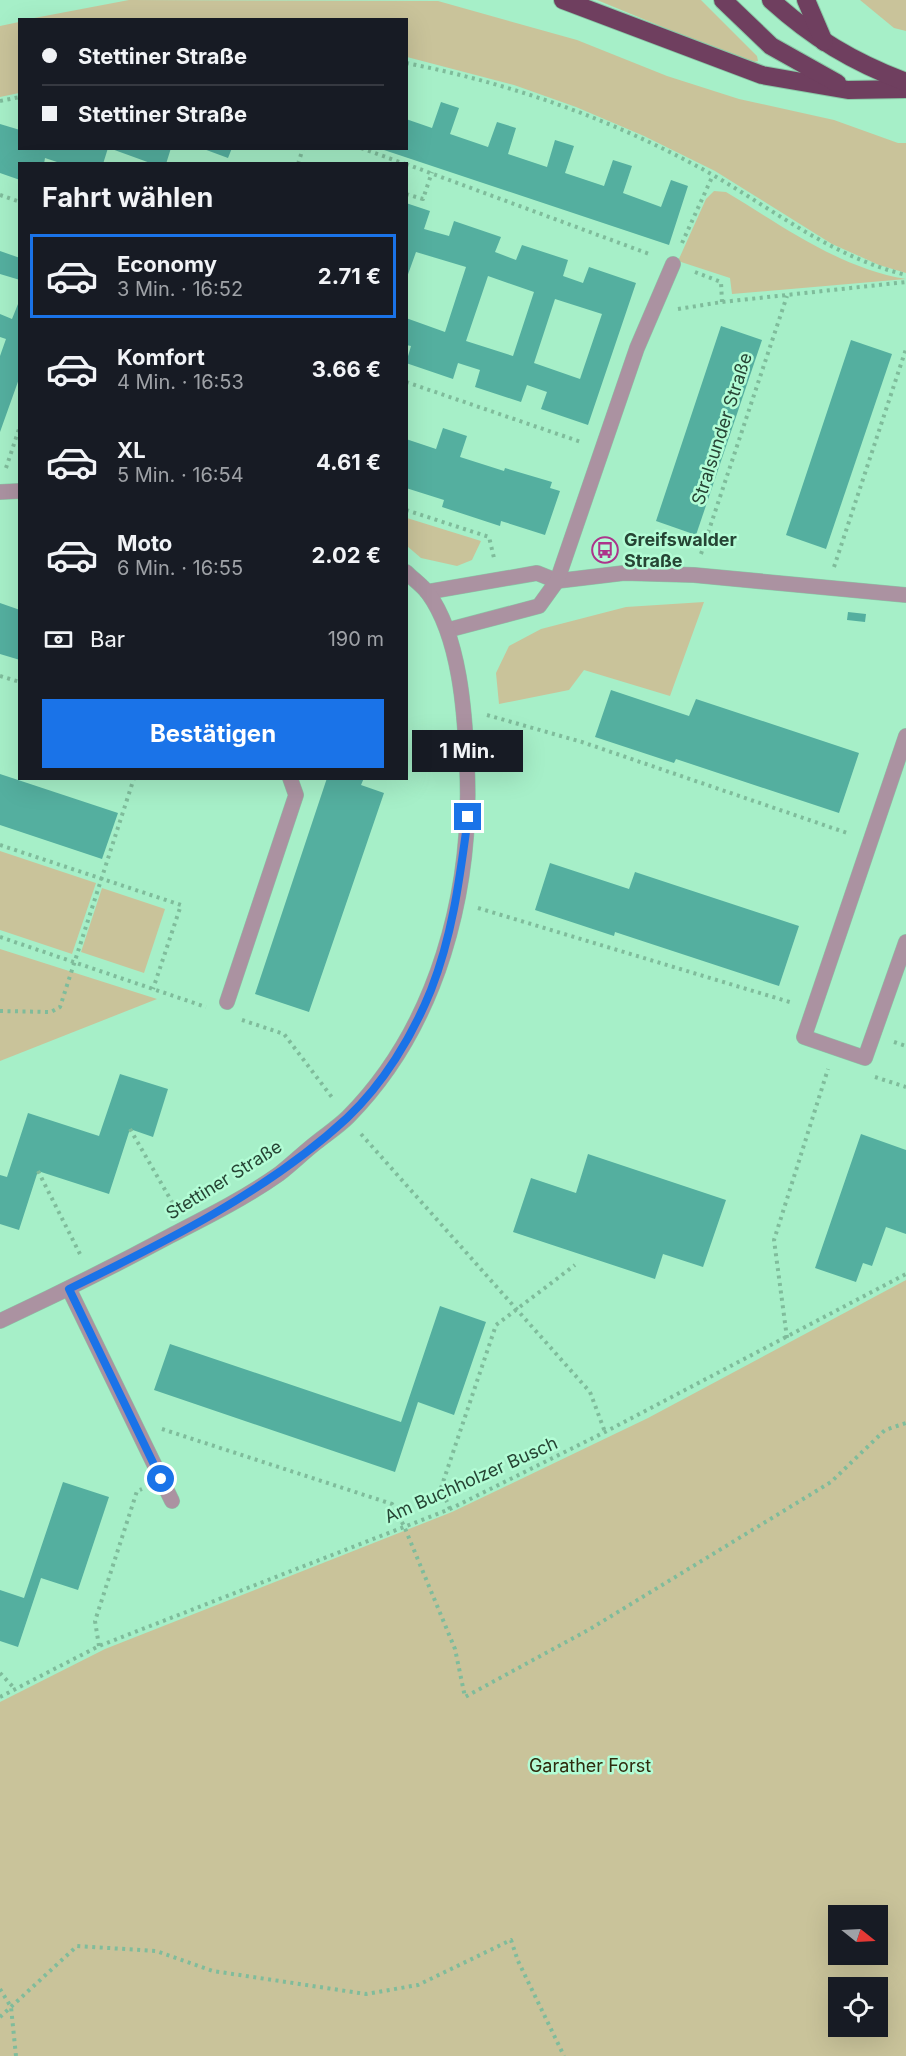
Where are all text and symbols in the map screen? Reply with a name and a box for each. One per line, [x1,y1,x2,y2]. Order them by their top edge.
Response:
text: Stettiner Straße [78,43,247,69]
text: Stettiner Straße [78,101,247,127]
text: Fahrt wählen [42,181,213,214]
icon: car [45,249,99,303]
text: Economy [117,251,217,277]
text: 2.71 € [318,263,381,289]
text: 3 Min. · 16:52 [117,277,243,301]
icon: car [45,342,99,396]
text: Komfort [117,344,205,370]
street label: Stralsunder Straße [687,350,756,508]
text: 3.66 € [312,356,381,382]
text: 4 Min. · 16:53 [117,370,244,394]
icon: car [45,435,99,489]
text: XL [117,437,146,463]
text: 4.61 € [316,449,381,475]
text: 5 Min. · 16:54 [117,463,244,487]
icon: car [45,528,99,582]
place label: Greifswalder Straße [624,529,737,571]
text: Moto [117,530,172,556]
bus stop icon: Greifswalder Straße [590,535,620,565]
text: 2.02 € [311,542,381,568]
text: 6 Min. · 16:55 [117,556,243,580]
icon: cash [42,623,75,656]
text: Bar [90,626,125,652]
text: 190 m [328,627,384,651]
button: Bestätigen [42,699,384,768]
callout: 1 Min. [412,730,524,772]
text: 1 Min. [439,739,496,763]
route end [454,803,481,830]
street label: Stettiner Straße [162,1136,285,1224]
street label: Am Buchholzer Busch [381,1432,561,1527]
route start [147,1465,174,1492]
park label: Garather Forst [529,1755,651,1776]
north arrow [828,1905,888,1965]
map controls [828,1905,888,2037]
button: locate [828,1977,888,2037]

